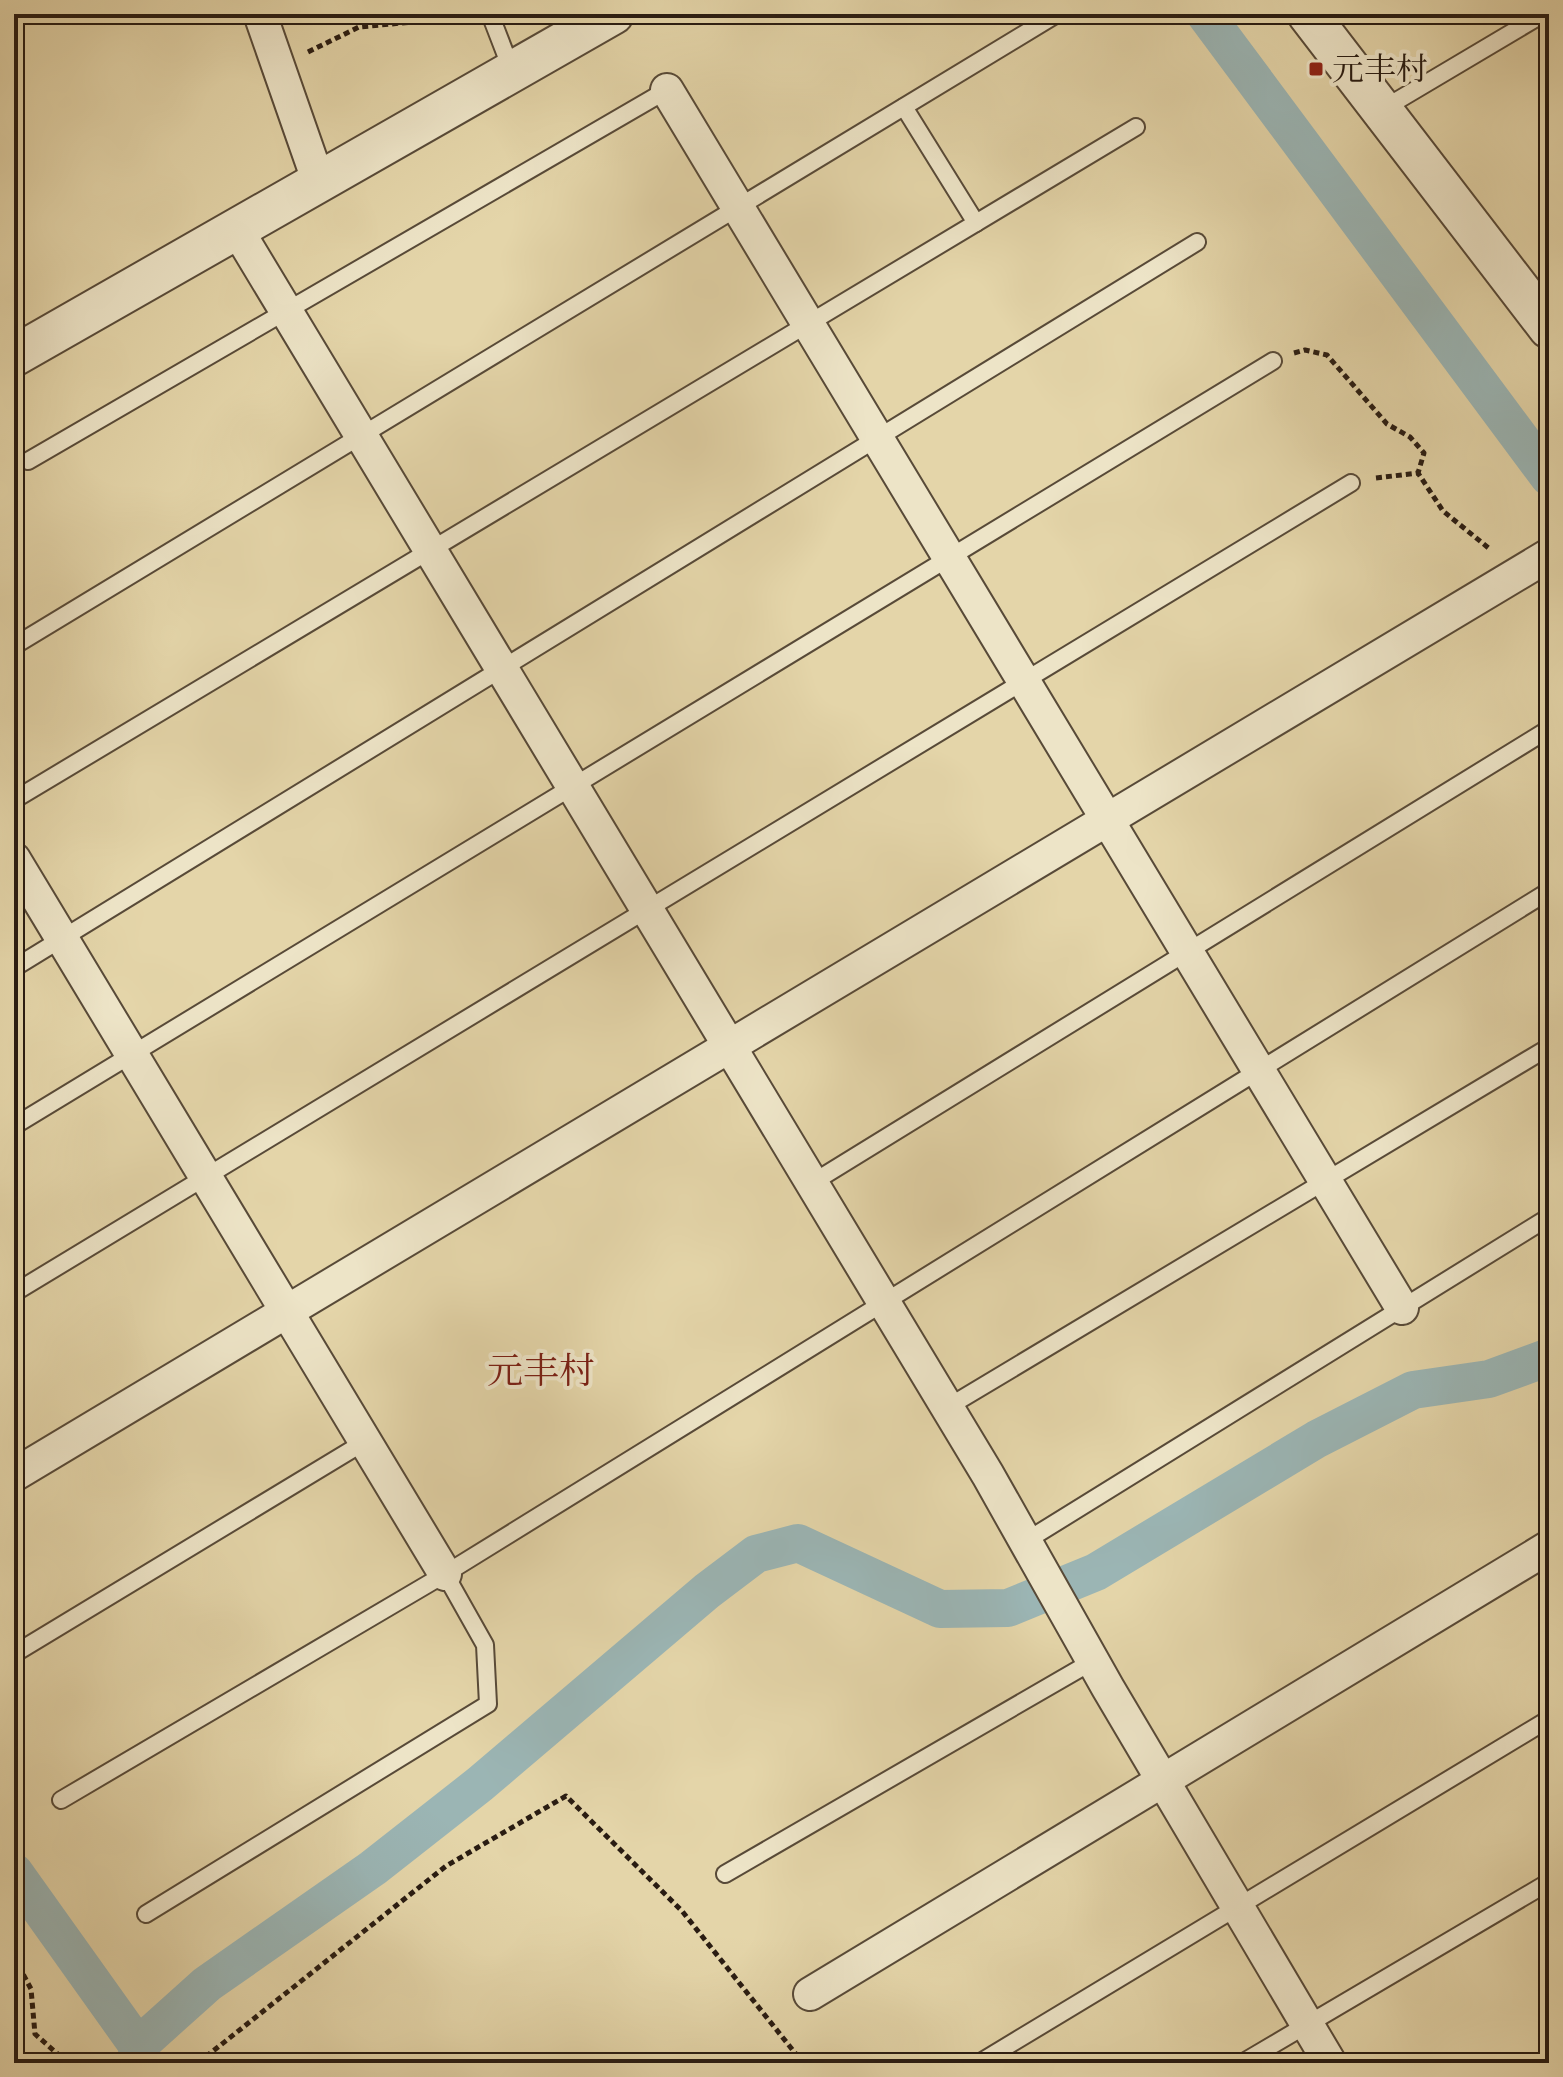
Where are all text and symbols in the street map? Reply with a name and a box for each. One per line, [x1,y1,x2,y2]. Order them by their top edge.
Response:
place label: 元丰村 [1332,50,1428,94]
marker: 元丰村 [1307,60,1325,78]
district label: 元丰村 [487,1349,595,1399]

